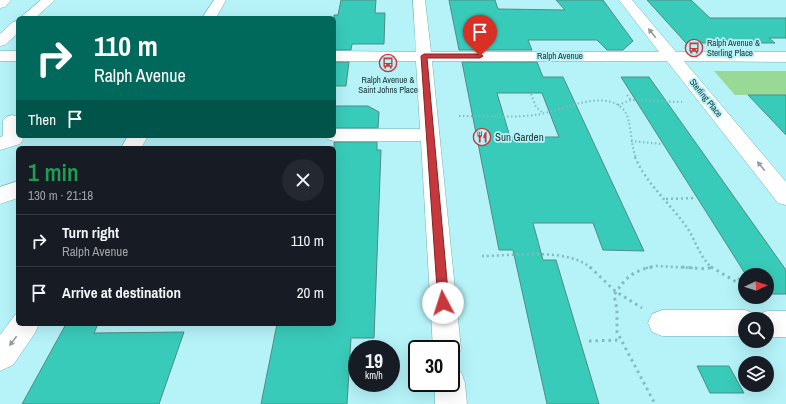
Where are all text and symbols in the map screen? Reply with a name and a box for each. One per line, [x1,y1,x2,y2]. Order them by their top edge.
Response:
pin [463,15,497,56]
icon: arrive [469,21,491,43]
text: 110 m [94,27,158,65]
one-way arrow [648,28,657,39]
icon: right [28,32,80,84]
place label: Ralph Avenue & Sterling Place [707,37,760,59]
bus stop icon: Ralph Avenue & Sterling Place [684,38,704,58]
street label: Ralph Avenue [537,50,583,62]
bus stop icon: Ralph Avenue & Saint Johns Place [378,53,398,73]
text: Ralph Avenue [94,63,186,88]
place label: Ralph Avenue & Saint Johns Place [358,74,418,96]
street label: Sterling Place [687,76,725,120]
icon: arrive [64,108,86,130]
text: Then [28,109,56,130]
restaurant icon: Sun Garden [472,127,492,147]
place label: Sun Garden [495,130,544,144]
text: 1 min [28,156,79,188]
button: close [282,159,324,201]
one-way arrow [757,161,766,172]
text: 130 m · 21:18 [28,187,93,204]
text: Turn right [62,222,119,243]
icon: right [28,230,50,252]
text: 110 m [291,230,324,251]
text: Ralph Avenue [62,243,128,260]
north arrow [738,268,774,304]
map controls [738,268,774,392]
icon: arrive [28,282,50,304]
text: Arrive at destination [62,282,181,303]
text: 20 m [297,282,324,303]
position arrow [422,282,464,324]
button: search [738,312,774,348]
one-way arrow [10,336,18,346]
speed limit sign: 30 [408,340,460,392]
text: 19 [365,347,383,374]
button: layers [738,356,774,392]
text: km/h [365,369,383,382]

